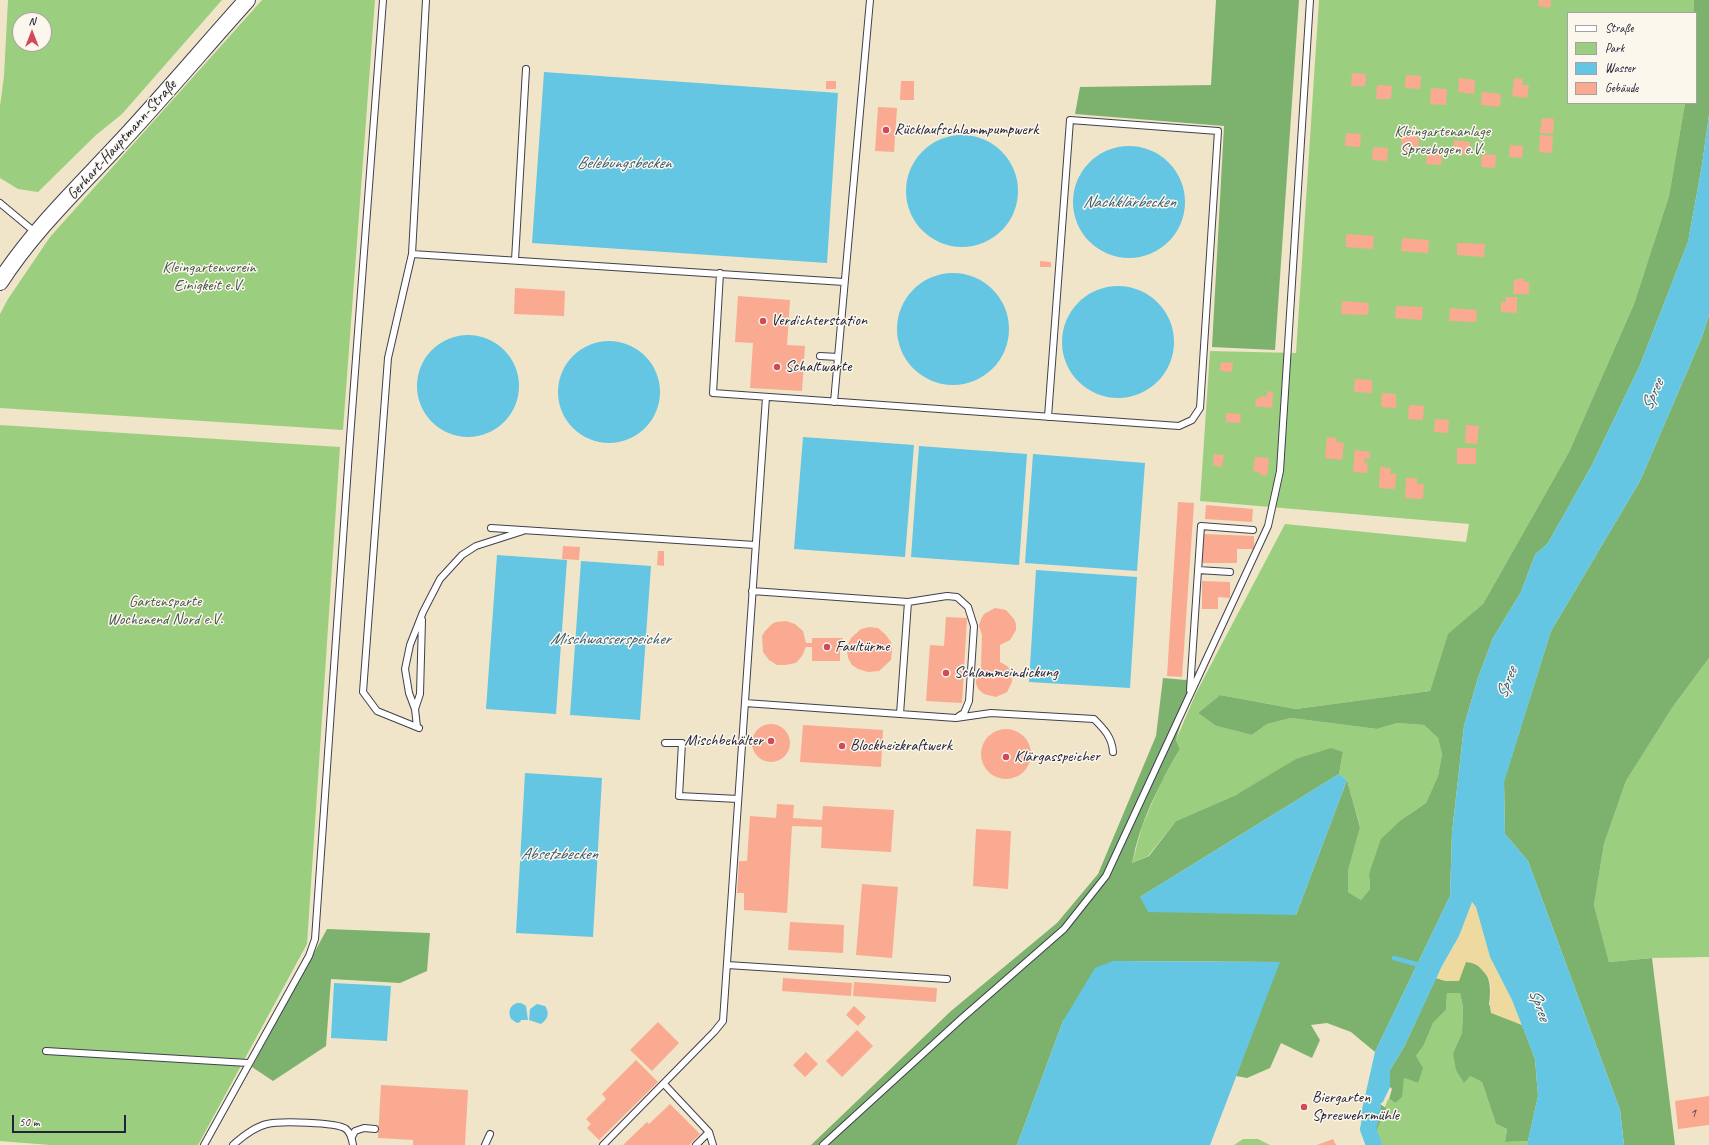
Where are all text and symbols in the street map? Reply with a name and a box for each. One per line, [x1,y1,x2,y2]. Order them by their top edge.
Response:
north arrow [12,12,52,52]
legend [1567,12,1697,104]
text: N [29,14,35,28]
text: Straße [1605,20,1633,36]
text: Park [1605,40,1624,56]
text: Wasser [1605,60,1635,76]
street label: Gerhart-Hauptmann-Straße [63,76,181,204]
text: Gebäude [1605,80,1638,96]
place label: Rücklaufschlammpumpwerk [894,120,1038,140]
park label: Kleingartenanlage Spreebogen e.V. [1394,122,1490,160]
marker: Rücklaufschlammpumpwerk [881,125,891,135]
water label: Belebungsbecken [577,154,671,174]
water label: Nachklärbecken [1083,193,1175,213]
park label: Kleingartenverein Einigkeit e.V. [162,258,256,296]
place label: Verdichterstation [771,311,867,331]
marker: Verdichterstation [758,316,768,326]
place label: Schaltwarte [785,357,851,377]
marker: Schaltwarte [772,362,782,372]
water label: Spree [1637,376,1669,414]
park label: Gartensparte Wochenend Nord e.V. [107,592,223,630]
water label: Mischwasserspeicher [550,630,670,650]
place label: Faultürme [835,637,889,657]
marker: Faultürme [822,642,832,652]
place label: Schlammeindickung [954,663,1058,683]
water label: Spree [1492,664,1522,702]
marker: Schlammeindickung [941,668,951,678]
place label: Mischbehälter [685,731,763,751]
marker: Mischbehälter [766,736,776,746]
place label: Blockheizkraftwerk [850,736,952,756]
marker: Blockheizkraftwerk [837,741,847,751]
place label: Klärgasspeicher [1014,747,1100,767]
marker: Klärgasspeicher [1001,752,1011,762]
water label: Absetzbecken [521,845,597,865]
water label: Spree [1524,987,1554,1023]
place label: Biergarten Spreewehrmühle [1312,1088,1399,1126]
marker: Biergarten Spreewehrmühle [1299,1102,1309,1112]
house number: 1 [1690,1105,1696,1121]
scale bar [14,1107,128,1133]
text: 50 m [19,1114,39,1130]

